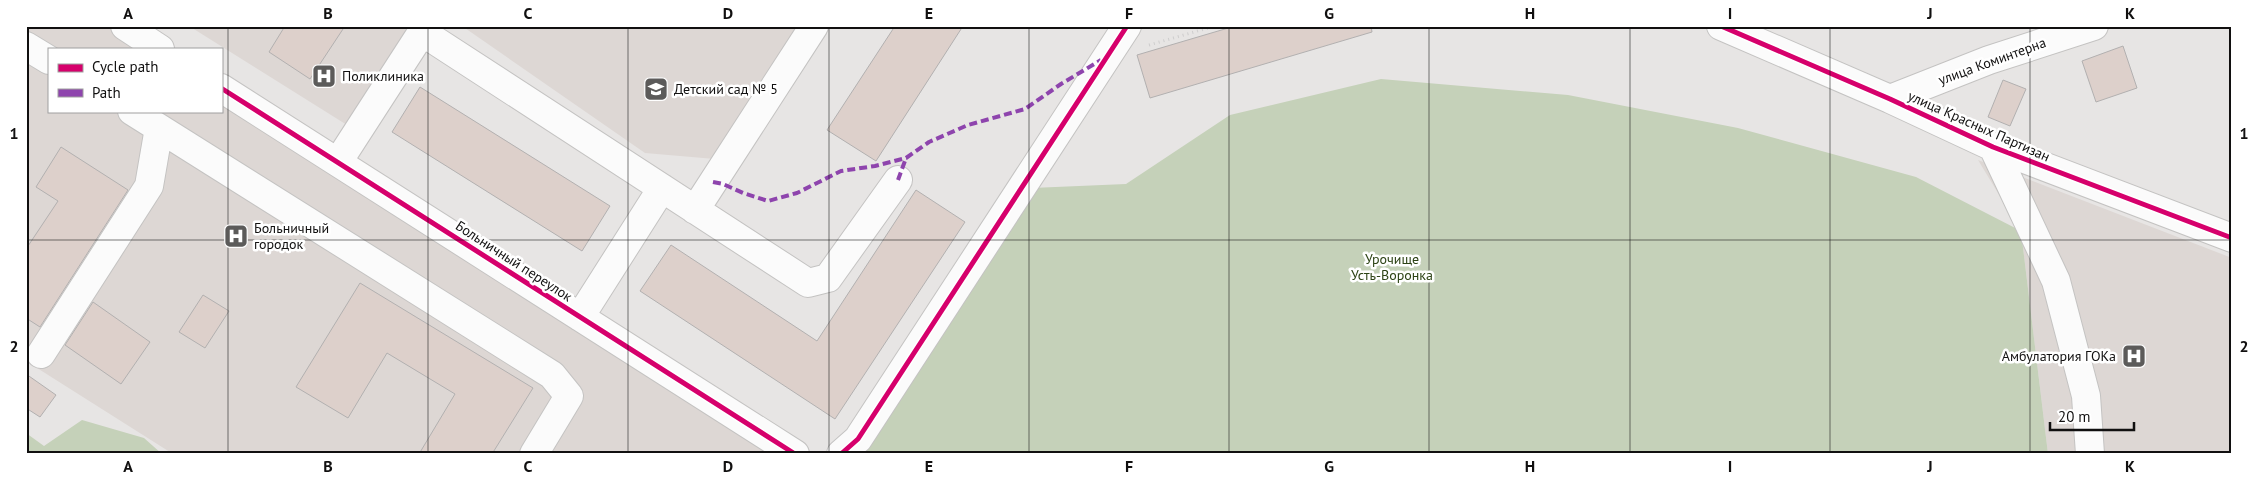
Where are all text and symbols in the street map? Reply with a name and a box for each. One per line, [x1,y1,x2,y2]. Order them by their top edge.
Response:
text: A [123,3,133,23]
text: B [323,3,333,23]
text: C [524,3,533,23]
text: D [723,3,733,23]
text: E [925,3,933,23]
text: F [1125,3,1133,23]
text: G [1324,3,1334,23]
text: H [1525,3,1535,23]
text: I [1728,3,1732,23]
text: J [1926,3,1933,23]
text: K [2125,3,2135,23]
street label: улица Коминтерна [1936,33,2048,89]
legend [48,48,222,112]
text: Cycle path [92,57,158,76]
hospital icon: Поликлиника [311,63,337,89]
place label: Поликлиника [342,67,424,85]
school or university icon: Детский сад № 5 [643,76,669,102]
place label: Детский сад № 5 [674,80,778,98]
text: Path [92,83,121,102]
street label: улица Красных Партизан [1905,87,2053,165]
text: 1 [9,123,19,143]
text: 1 [2239,123,2249,143]
street label: Больничный переулок [452,217,576,306]
place label: Больничный городок [254,219,329,253]
hospital icon: Больничный городок [223,223,249,249]
park label: Урочище Усть-Воронка [1351,250,1433,284]
text: 2 [9,336,19,356]
text: 2 [2239,336,2249,356]
hospital icon: Амбулатория ГОКа [2121,343,2147,369]
place label: Амбулатория ГОКа [2002,347,2116,365]
scale bar [2050,400,2134,432]
text: 20 m [2058,407,2091,426]
text: A [123,456,133,476]
text: B [323,456,333,476]
text: C [524,456,533,476]
text: D [723,456,733,476]
text: E [925,456,933,476]
text: F [1125,456,1133,476]
text: G [1324,456,1334,476]
text: H [1525,456,1535,476]
text: I [1728,456,1732,476]
text: J [1926,456,1933,476]
text: K [2125,456,2135,476]

